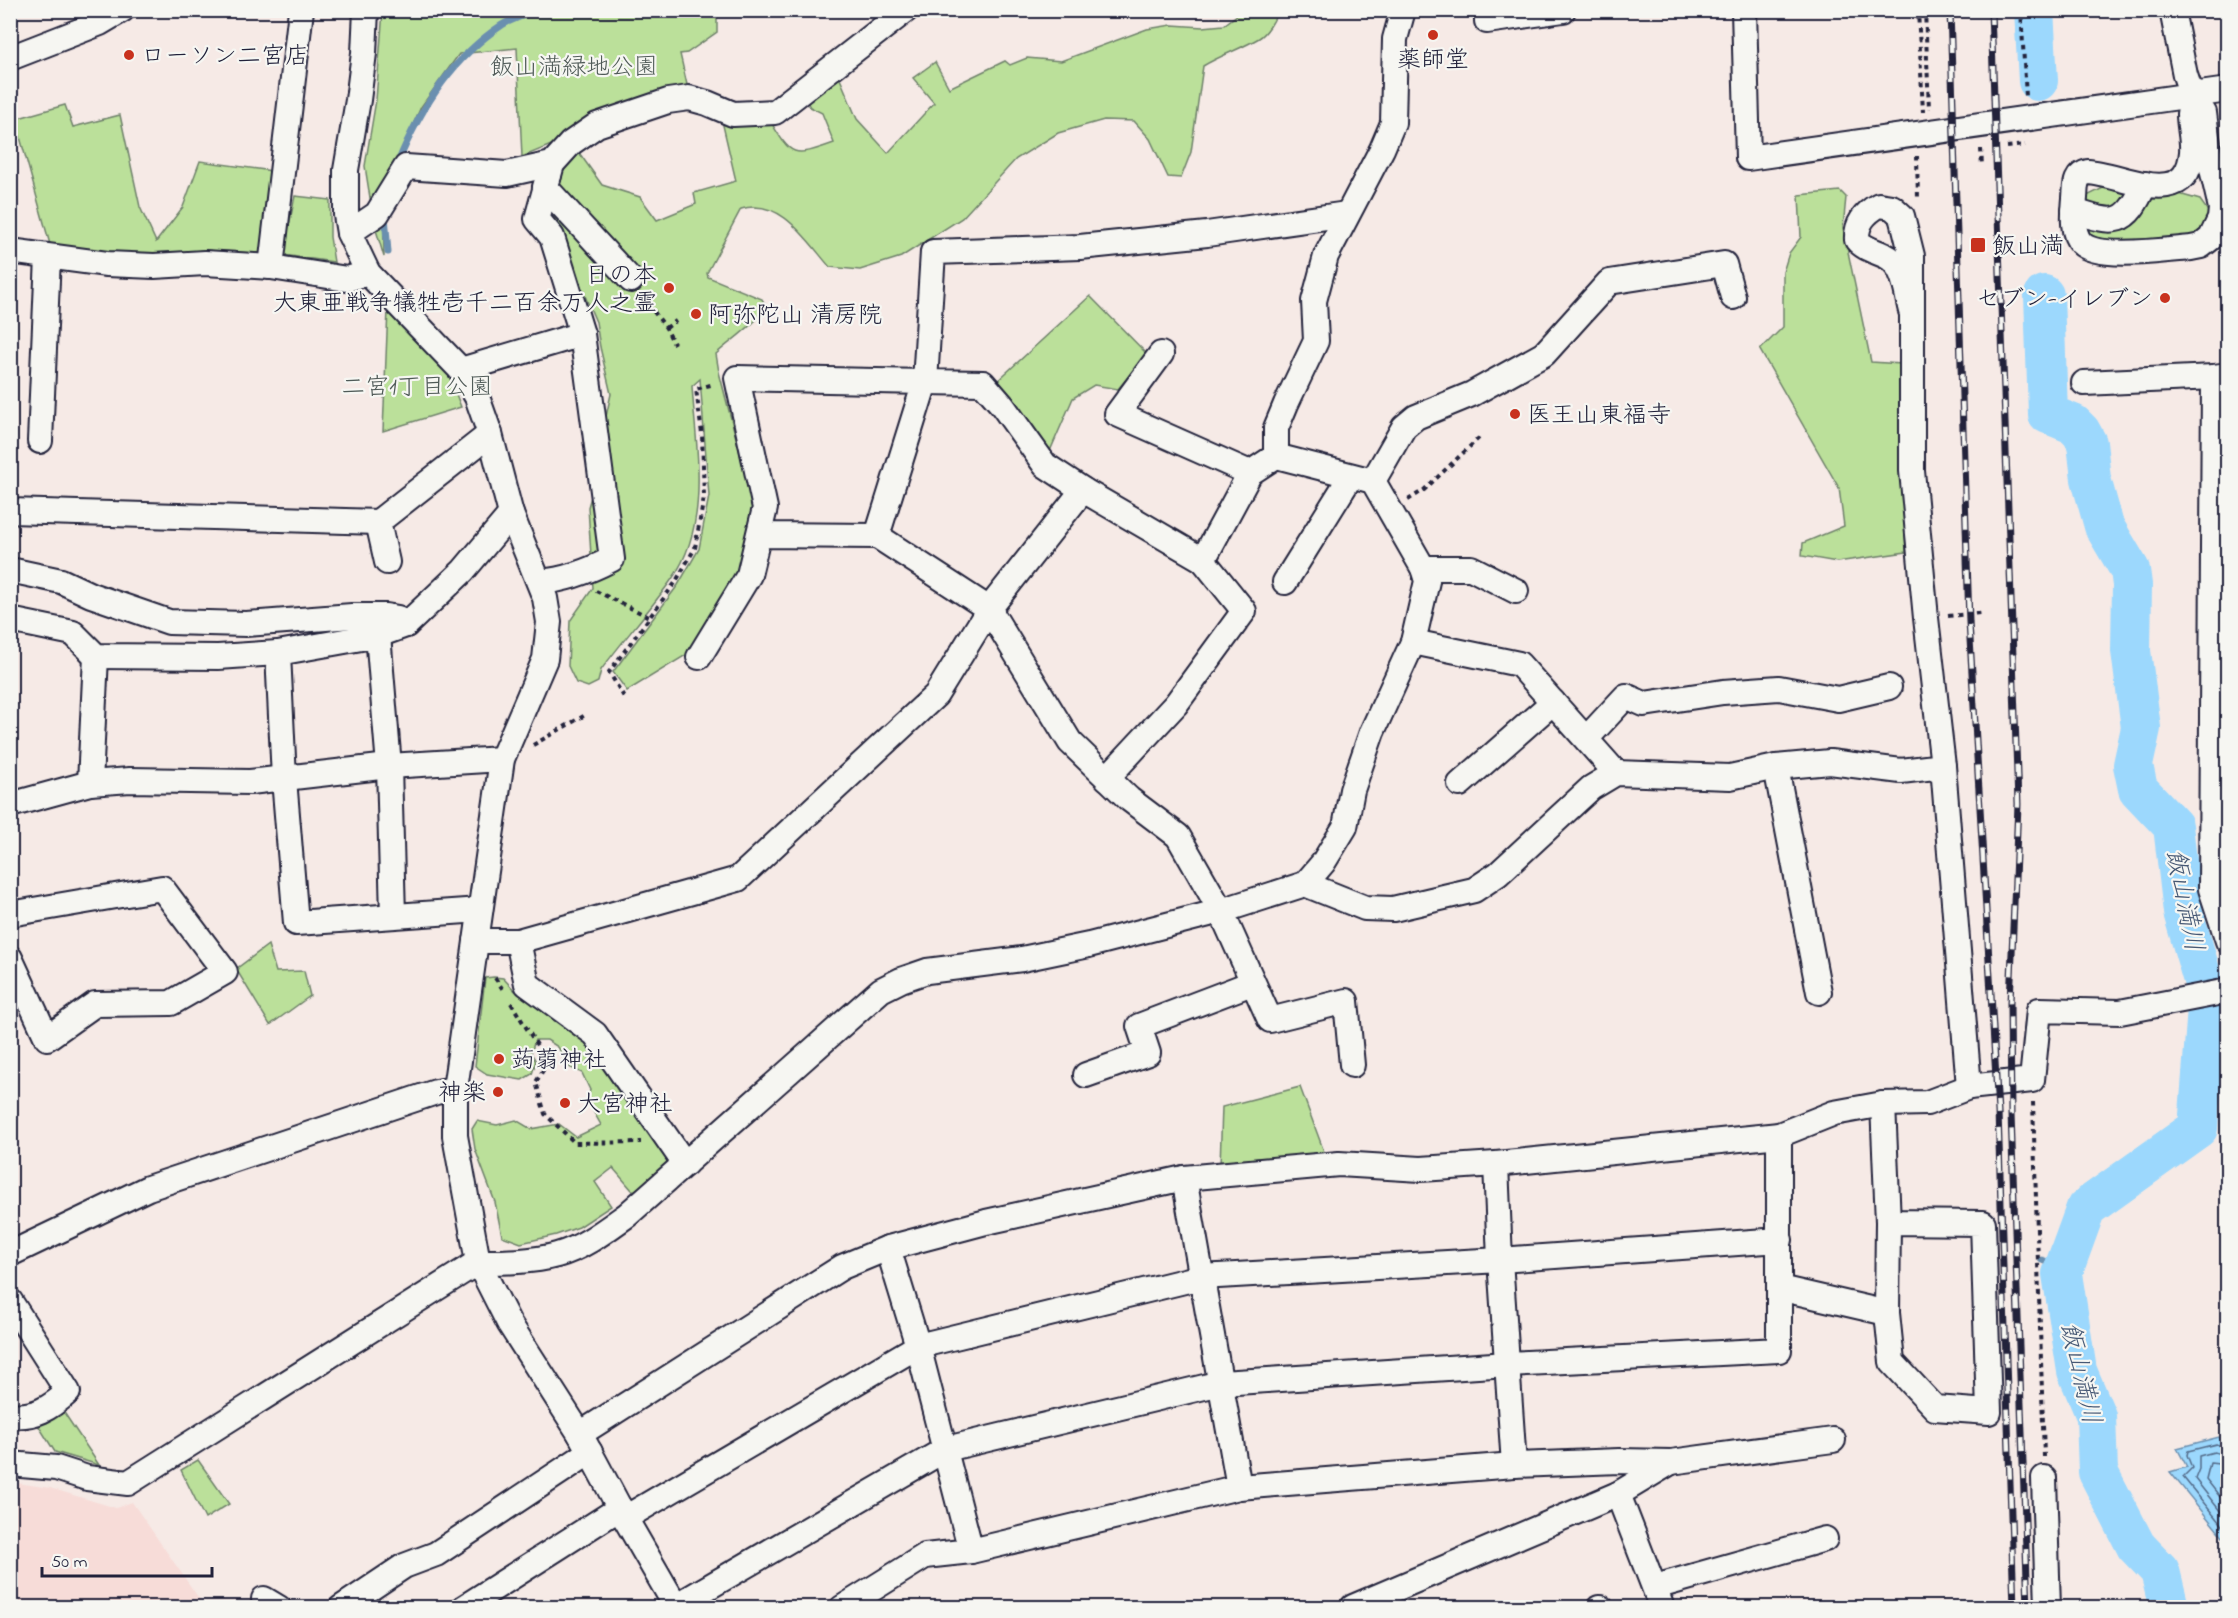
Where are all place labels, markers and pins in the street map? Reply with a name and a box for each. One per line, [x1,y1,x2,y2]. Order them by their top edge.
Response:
marker: 薬師堂 [1426,28,1440,42]
place label: ローソン二宮店 [141,40,309,75]
place label: 薬師堂 [1397,44,1469,79]
marker: ローソン二宮店 [122,48,136,62]
place label: 飯山満 [1992,230,2064,265]
marker: 飯山満 [1969,236,1987,254]
place label: 日の本 大東亜戦争犠牲壱千二百余万人之霊 [273,259,657,322]
marker: 日の本 大東亜戦争犠牲壱千二百余万人之霊 [662,281,676,295]
place label: セブン-イレブン [1976,283,2153,318]
marker: セブン-イレブン [2158,291,2172,305]
place label: 阿弥陀山 清房院 [708,299,882,334]
marker: 阿弥陀山 清房院 [689,307,703,321]
place label: 医王山東福寺 [1527,399,1671,434]
marker: 医王山東福寺 [1508,407,1522,421]
place label: 蒟蒻神社 [511,1044,607,1079]
marker: 蒟蒻神社 [492,1052,506,1066]
place label: 神楽 [438,1077,486,1112]
marker: 神楽 [491,1085,505,1099]
place label: 大宮神社 [577,1088,673,1123]
marker: 大宮神社 [558,1096,572,1110]

